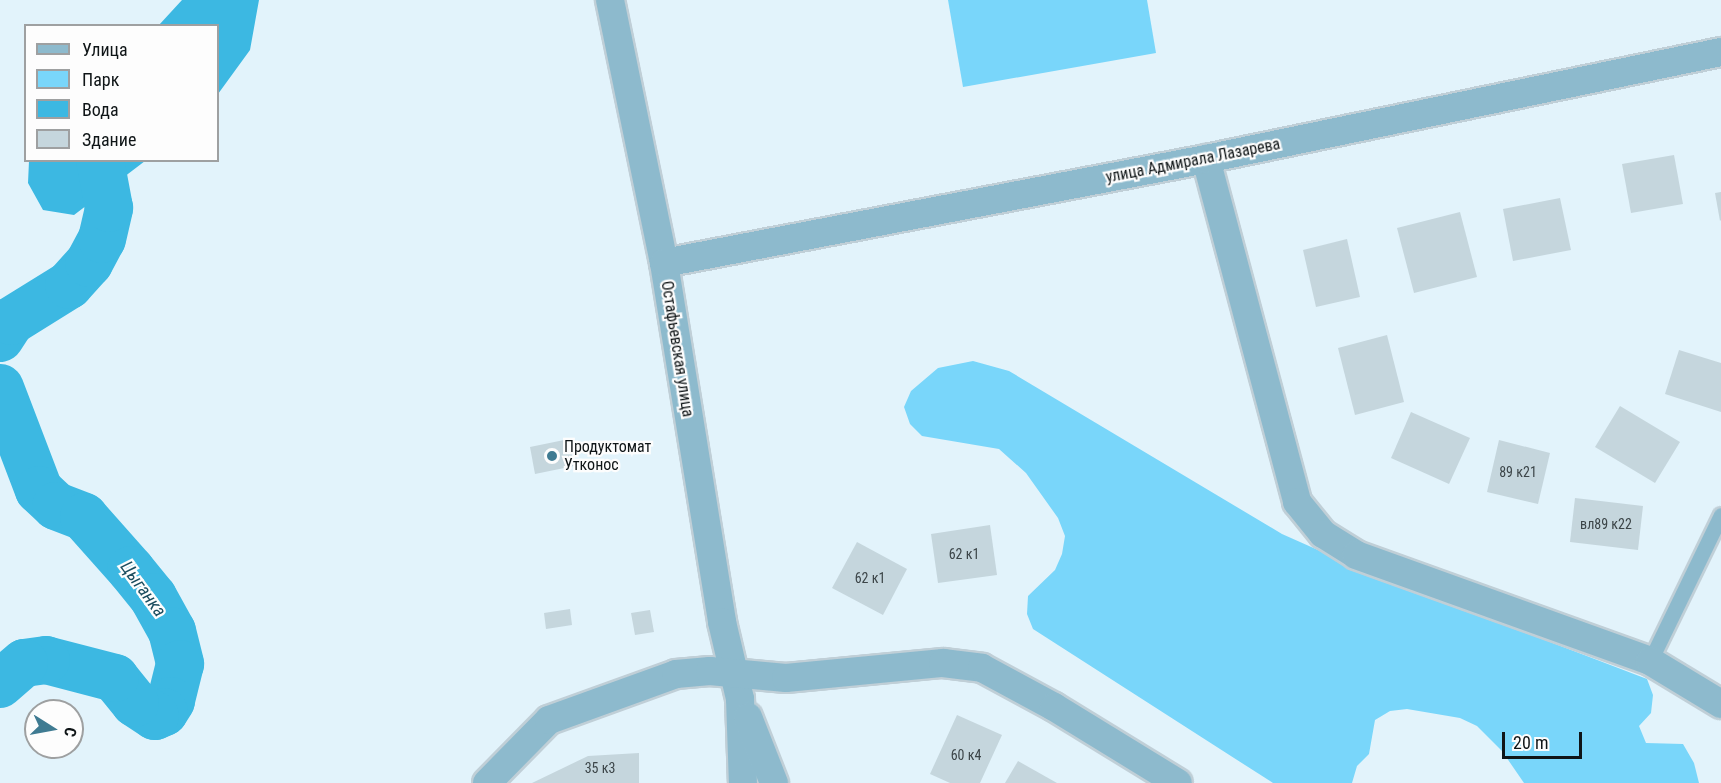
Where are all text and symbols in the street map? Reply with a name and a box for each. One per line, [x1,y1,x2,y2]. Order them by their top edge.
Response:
legend [24,24,219,162]
text: Улица [82,39,128,60]
text: Парк [82,69,119,90]
text: Вода [82,99,119,120]
text: Здание [82,129,136,150]
street label: улица Адмирала Лазарева [1104,135,1282,187]
street label: Остафьевская улица [657,280,697,418]
place label: Продуктомат Утконос [564,437,651,475]
marker: Продуктомат Утконос [545,449,559,463]
house number: 89 к21 [1499,464,1537,480]
house number: вл89 к22 [1580,516,1632,532]
house number: 62 к1 [949,546,979,562]
water label: Цыганка [116,557,170,621]
house number: 62 к1 [855,570,885,586]
north arrow [24,699,84,759]
scale bar [1505,720,1584,758]
text: С [60,726,80,738]
text: 20 m [1513,732,1548,753]
house number: 60 к4 [951,747,981,763]
house number: 35 к3 [585,760,615,776]

